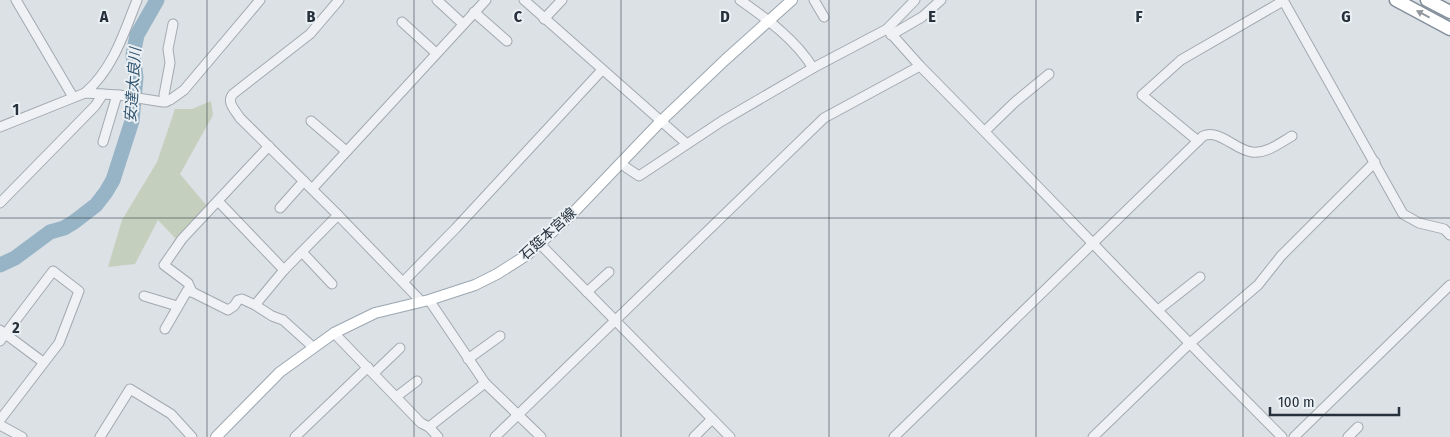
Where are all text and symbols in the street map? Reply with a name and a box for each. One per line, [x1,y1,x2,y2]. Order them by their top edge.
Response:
text: A [99,7,109,26]
text: B [307,7,316,26]
text: C [514,7,523,26]
text: D [720,7,730,26]
text: E [928,7,936,26]
text: F [1135,7,1143,26]
text: G [1341,7,1351,26]
one-way arrow [1416,10,1430,18]
water label: 安達太良川 [121,45,145,123]
text: 1 [13,100,19,119]
street label: 石筵本宮線 [516,204,580,264]
text: 2 [11,318,20,337]
scale bar [1270,384,1399,416]
text: 100 m [1278,393,1315,411]

